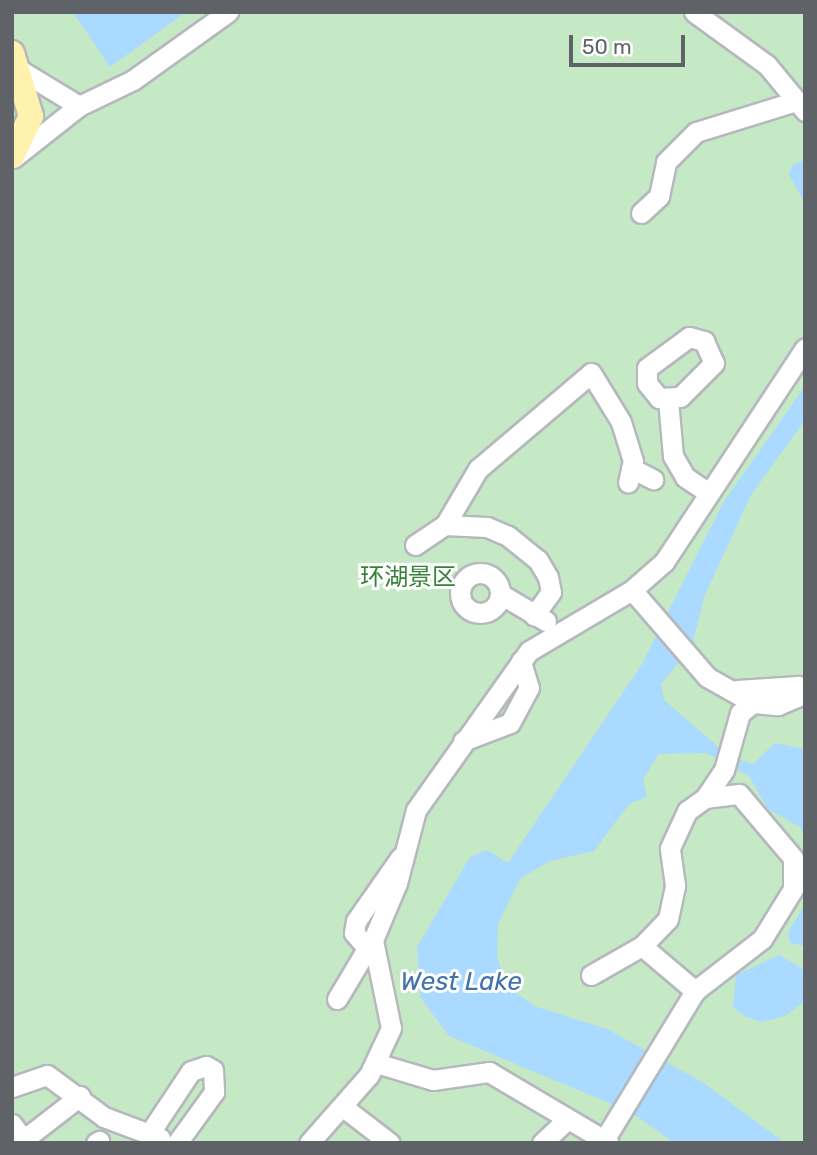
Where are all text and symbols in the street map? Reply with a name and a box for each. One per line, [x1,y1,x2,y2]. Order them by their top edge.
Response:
scale bar [572,21,688,65]
text: 50 m [582,34,632,59]
park label: 环湖景区 [360,564,456,592]
water label: West Lake [400,966,522,998]

